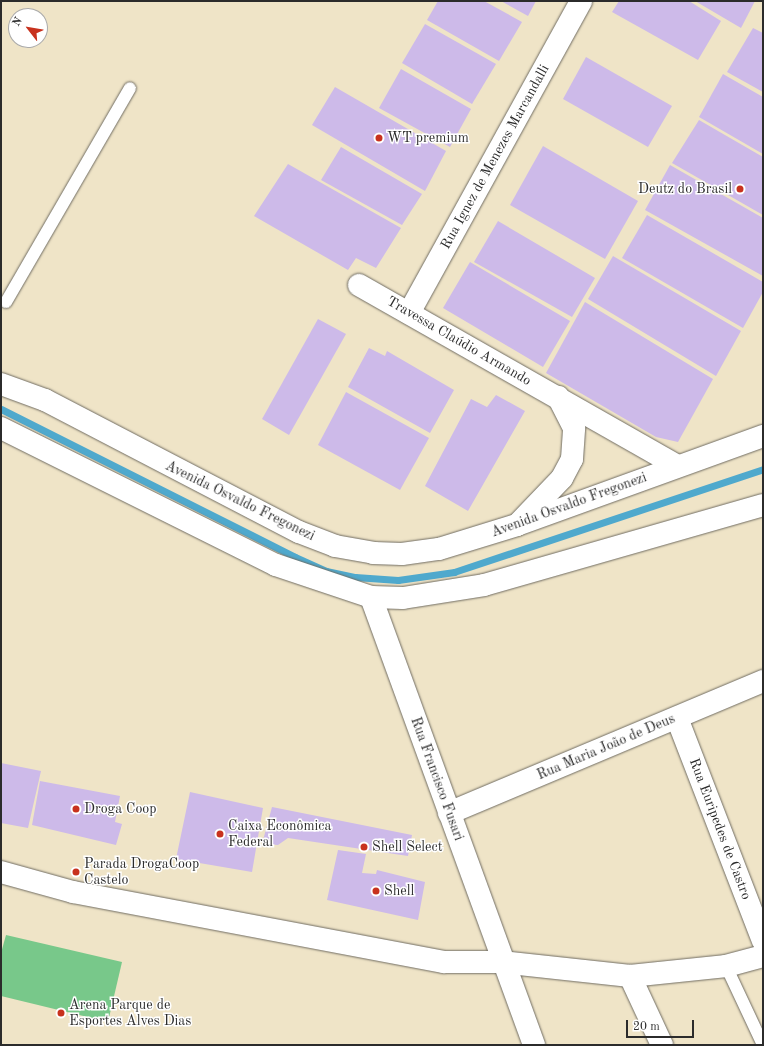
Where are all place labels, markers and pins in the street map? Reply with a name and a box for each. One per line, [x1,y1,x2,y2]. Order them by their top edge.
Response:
place label: WT premium [387,130,469,146]
marker: WT premium [374,133,384,143]
place label: Deutz do Brasil [638,181,732,197]
marker: Deutz do Brasil [735,184,745,194]
place label: Droga Coop [84,801,157,817]
marker: Droga Coop [71,804,81,814]
place label: Caixa Econômica Federal [228,818,331,850]
marker: Caixa Econômica Federal [215,829,225,839]
place label: Shell Select [372,839,443,855]
marker: Shell Select [359,842,369,852]
place label: Parada DrogaCoop Castelo [84,856,199,888]
marker: Parada DrogaCoop Castelo [71,867,81,877]
place label: Shell [384,883,414,899]
marker: Shell [371,886,381,896]
place label: Arena Parque de Esportes Alves Dias [69,997,191,1030]
marker: Arena Parque de Esportes Alves Dias [56,1008,66,1018]

